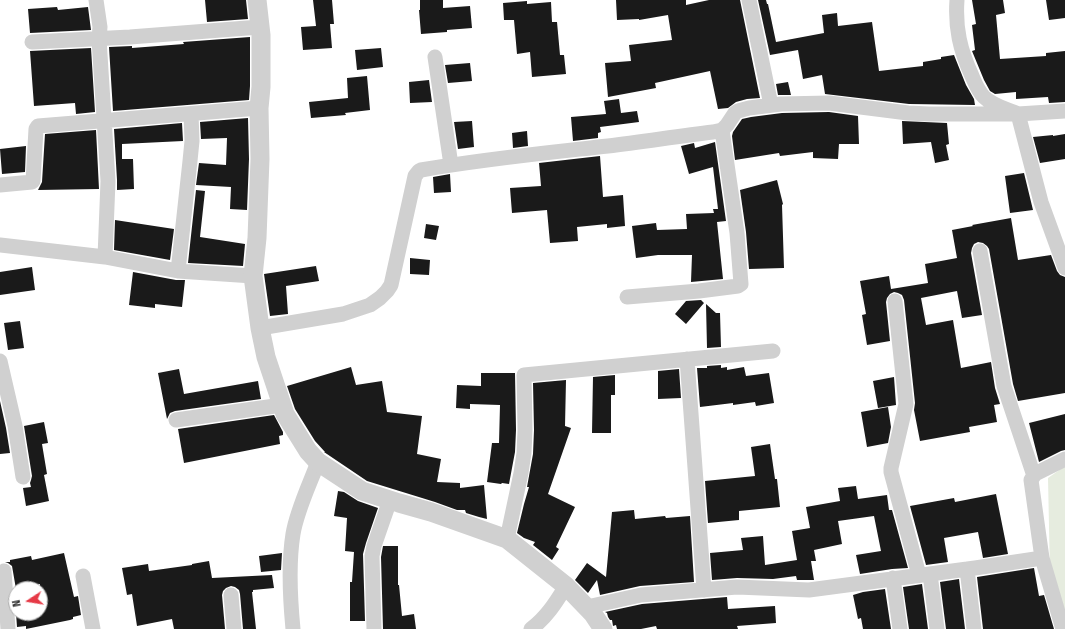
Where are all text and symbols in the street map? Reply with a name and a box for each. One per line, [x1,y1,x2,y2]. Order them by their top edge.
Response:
north arrow [8,581,48,621]
text: N [10,599,24,608]

